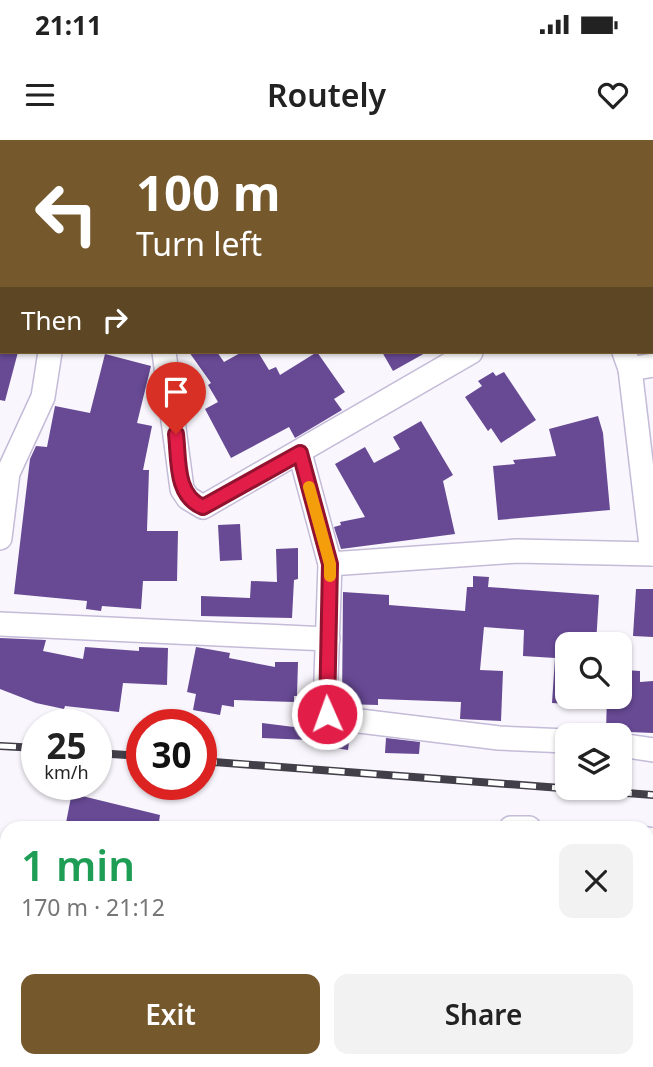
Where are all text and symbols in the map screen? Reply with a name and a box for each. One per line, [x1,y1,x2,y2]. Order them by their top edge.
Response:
text: 21:11 [35,7,102,43]
text: Routely [267,73,386,116]
icon: menu [21,76,59,114]
icon: heart [594,76,632,114]
text: 100 m [136,159,281,225]
icon: left [21,168,112,259]
text: Turn left [136,222,262,265]
icon: right [96,301,134,339]
text: Then [21,302,82,338]
pin [146,362,206,434]
icon: arrive [157,373,195,411]
map controls [555,632,632,800]
button: search [555,632,632,709]
position arrow [290,677,364,751]
speed limit sign: 30 [126,709,217,800]
text: 25 [46,722,87,769]
button: layers [555,723,632,800]
text: km/h [44,760,89,784]
text: 1 min [21,836,135,893]
button: close [559,844,633,918]
text: 170 m · 21:12 [21,891,165,923]
button: Exit [21,974,320,1054]
button: Share [334,974,633,1054]

